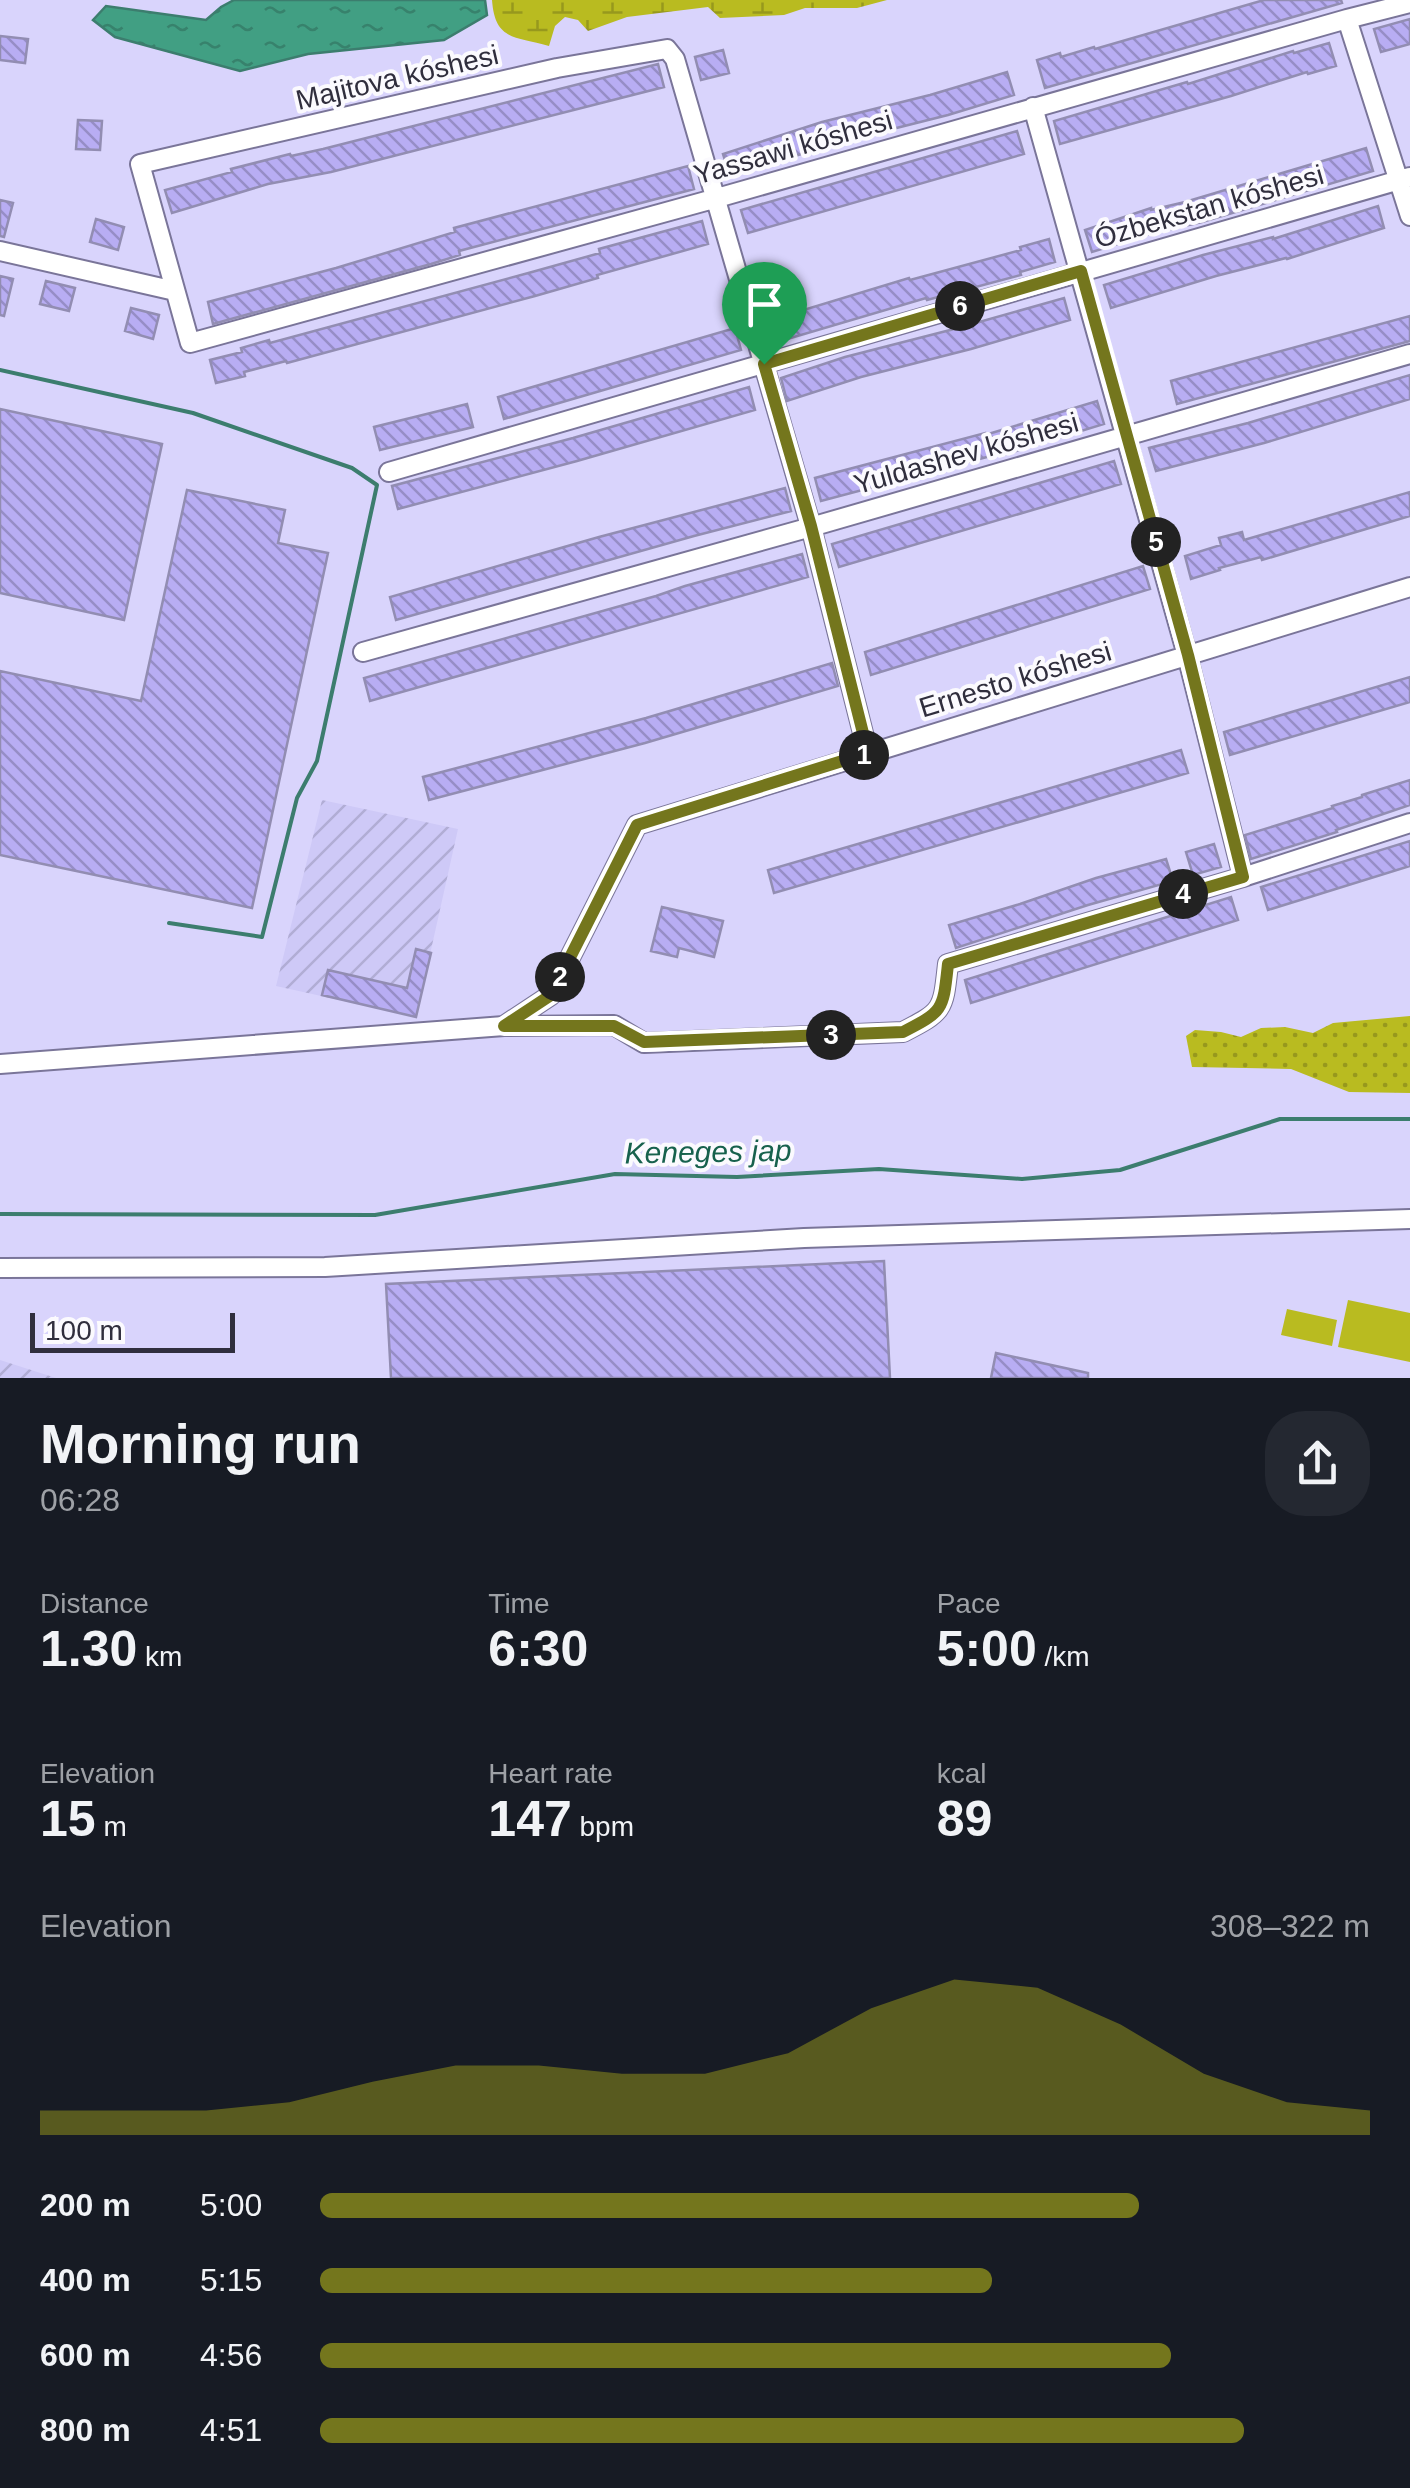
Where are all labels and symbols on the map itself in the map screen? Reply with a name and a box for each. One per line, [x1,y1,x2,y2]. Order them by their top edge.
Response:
street label: Majitova kóshesi [293,39,501,116]
street label: Yassawi kóshesi [690,104,896,191]
street label: Ózbekstan kóshesi [1091,159,1327,254]
pin [722,262,807,365]
pin: 6 [935,281,985,331]
street label: Yuldashev kóshesi [850,407,1082,500]
pin: 5 [1131,517,1181,567]
street label: Ernesto kóshesi [915,636,1115,723]
pin: 1 [839,730,889,780]
pin: 4 [1158,869,1208,919]
pin: 2 [535,952,585,1002]
pin: 3 [806,1010,856,1060]
water label: Keneges jap [624,1134,792,1169]
scale bar [30,1308,235,1352]

